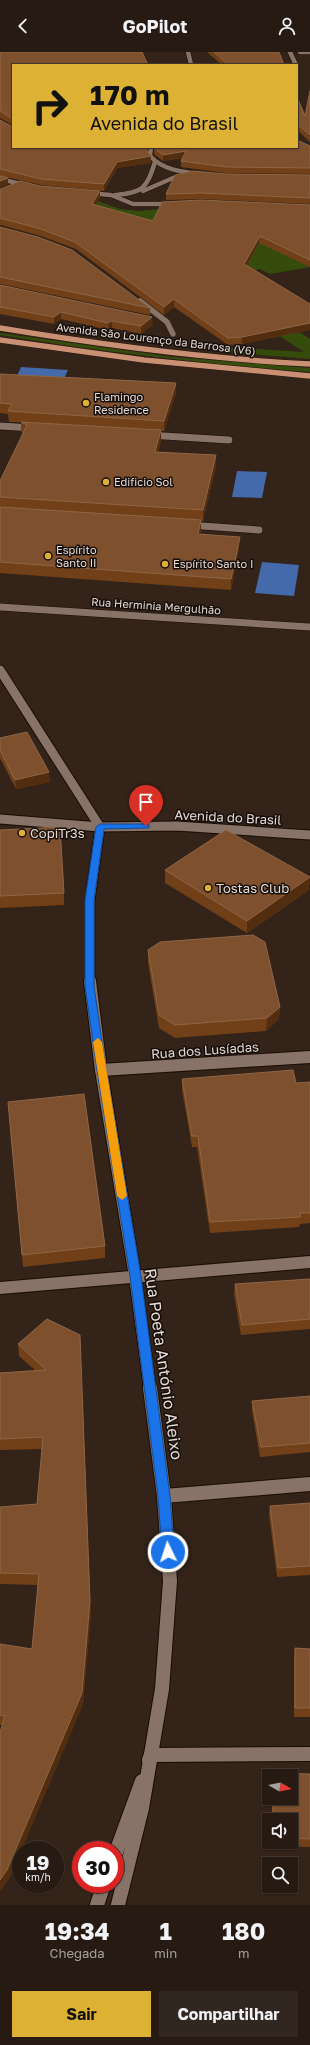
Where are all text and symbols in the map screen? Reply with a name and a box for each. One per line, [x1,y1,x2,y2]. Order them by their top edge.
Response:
icon: back [12,15,34,37]
text: GoPilot [123,15,187,37]
icon: person [276,15,298,37]
text: 170 m [90,78,169,111]
icon: right [24,80,76,132]
text: Avenida do Brasil [90,112,238,134]
street label: Avenida São Lourenço da Barrosa (V6) [56,320,256,357]
place label: Flamingo Residence [94,390,149,416]
marker: Flamingo Residence [81,398,91,408]
place label: Edificio Sol [114,475,173,488]
marker: Edificio Sol [101,477,111,487]
place label: Espírito Santo II [56,543,97,569]
marker: Espírito Santo II [43,551,53,561]
place label: Espírito Santo I [173,557,253,570]
marker: Espírito Santo I [160,559,170,569]
street label: Rua Herminia Mergulhão [91,594,222,617]
pin [129,785,163,826]
icon: arrive [135,791,157,813]
street label: Avenida do Brasil [174,806,282,828]
place label: CopiTr3s [30,825,85,841]
marker: CopiTr3s [17,828,27,838]
place label: Tostas Club [216,880,289,896]
marker: Tostas Club [203,883,213,893]
street label: Rua dos Lusíadas [151,1038,259,1062]
street label: Rua Poeta António Aleixo [141,1267,187,1461]
position arrow [147,1531,189,1573]
north arrow [262,1769,298,1805]
map controls [262,1769,298,1893]
button: sound [262,1813,298,1849]
speed limit sign: 30 [72,1841,124,1893]
text: 19 [26,1850,49,1874]
button: search [262,1857,298,1893]
text: km/h [25,1871,51,1883]
text: 19:34 [45,1916,110,1945]
text: 1 [160,1916,172,1945]
text: 180 [222,1916,265,1945]
text: Chegada [50,1945,105,1961]
text: min [154,1945,177,1961]
text: m [238,1945,249,1961]
button: Sair [12,1991,151,2037]
button: Compartilhar [159,1991,298,2037]

